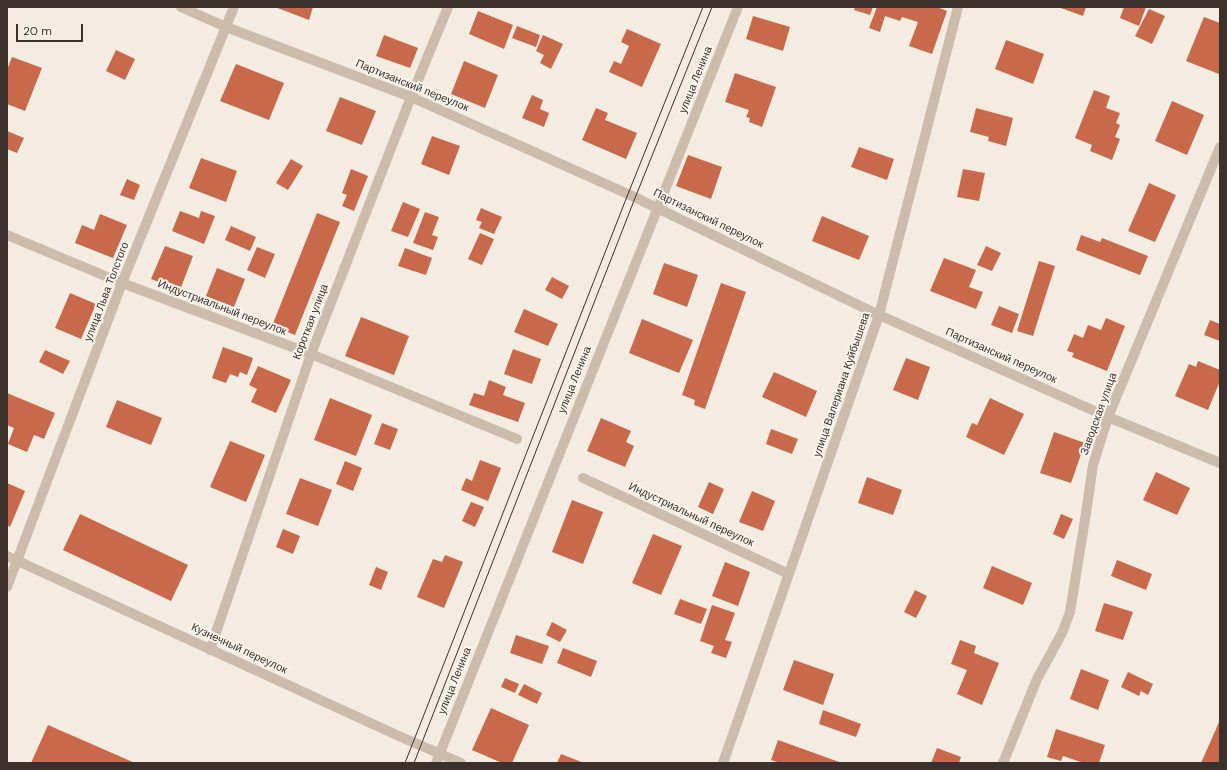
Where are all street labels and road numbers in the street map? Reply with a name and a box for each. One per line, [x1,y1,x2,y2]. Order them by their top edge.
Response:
street label: улица Ленина [677,45,715,115]
street label: Партизанский переулок [354,57,470,115]
street label: Партизанский переулок [651,187,765,251]
street label: улица Льва Толстого [82,240,132,344]
street label: Индустриальный переулок [156,277,288,339]
street label: Короткая улица [291,282,331,362]
street label: улица Валериана Куйбышева [811,311,873,459]
street label: Партизанский переулок [943,325,1059,387]
street label: улица Ленина [556,345,594,415]
street label: Заводская улица [1078,371,1120,457]
street label: Индустриальный переулок [626,480,756,550]
street label: Кузнечный переулок [189,621,289,677]
street label: улица Ленина [436,646,474,716]

